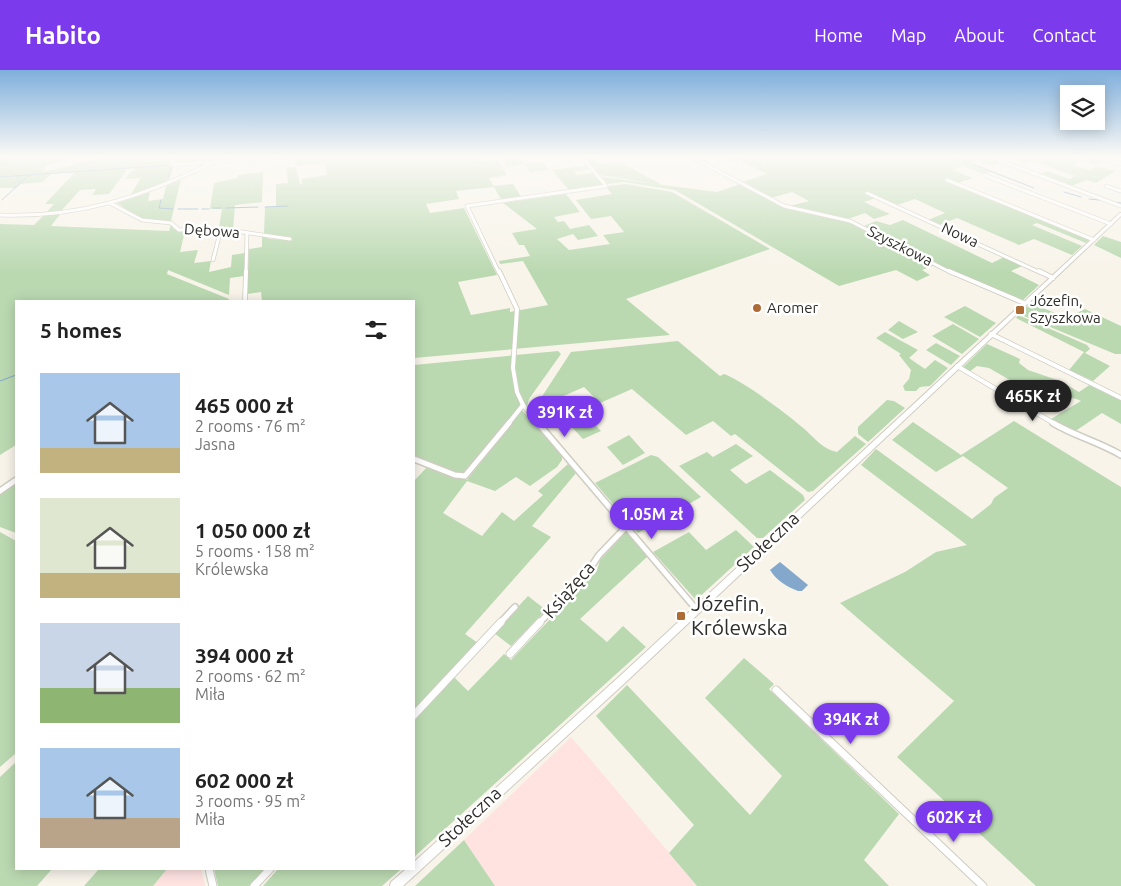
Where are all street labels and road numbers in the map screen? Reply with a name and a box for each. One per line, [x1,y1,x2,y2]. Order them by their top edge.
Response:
street label: Nowa [939,219,981,250]
street label: Dębowa [184,220,240,241]
street label: Szyszkowa [865,222,936,269]
street label: Stołeczna [732,507,803,575]
street label: Książęca [538,557,598,622]
street label: Stołeczna [434,782,505,850]

